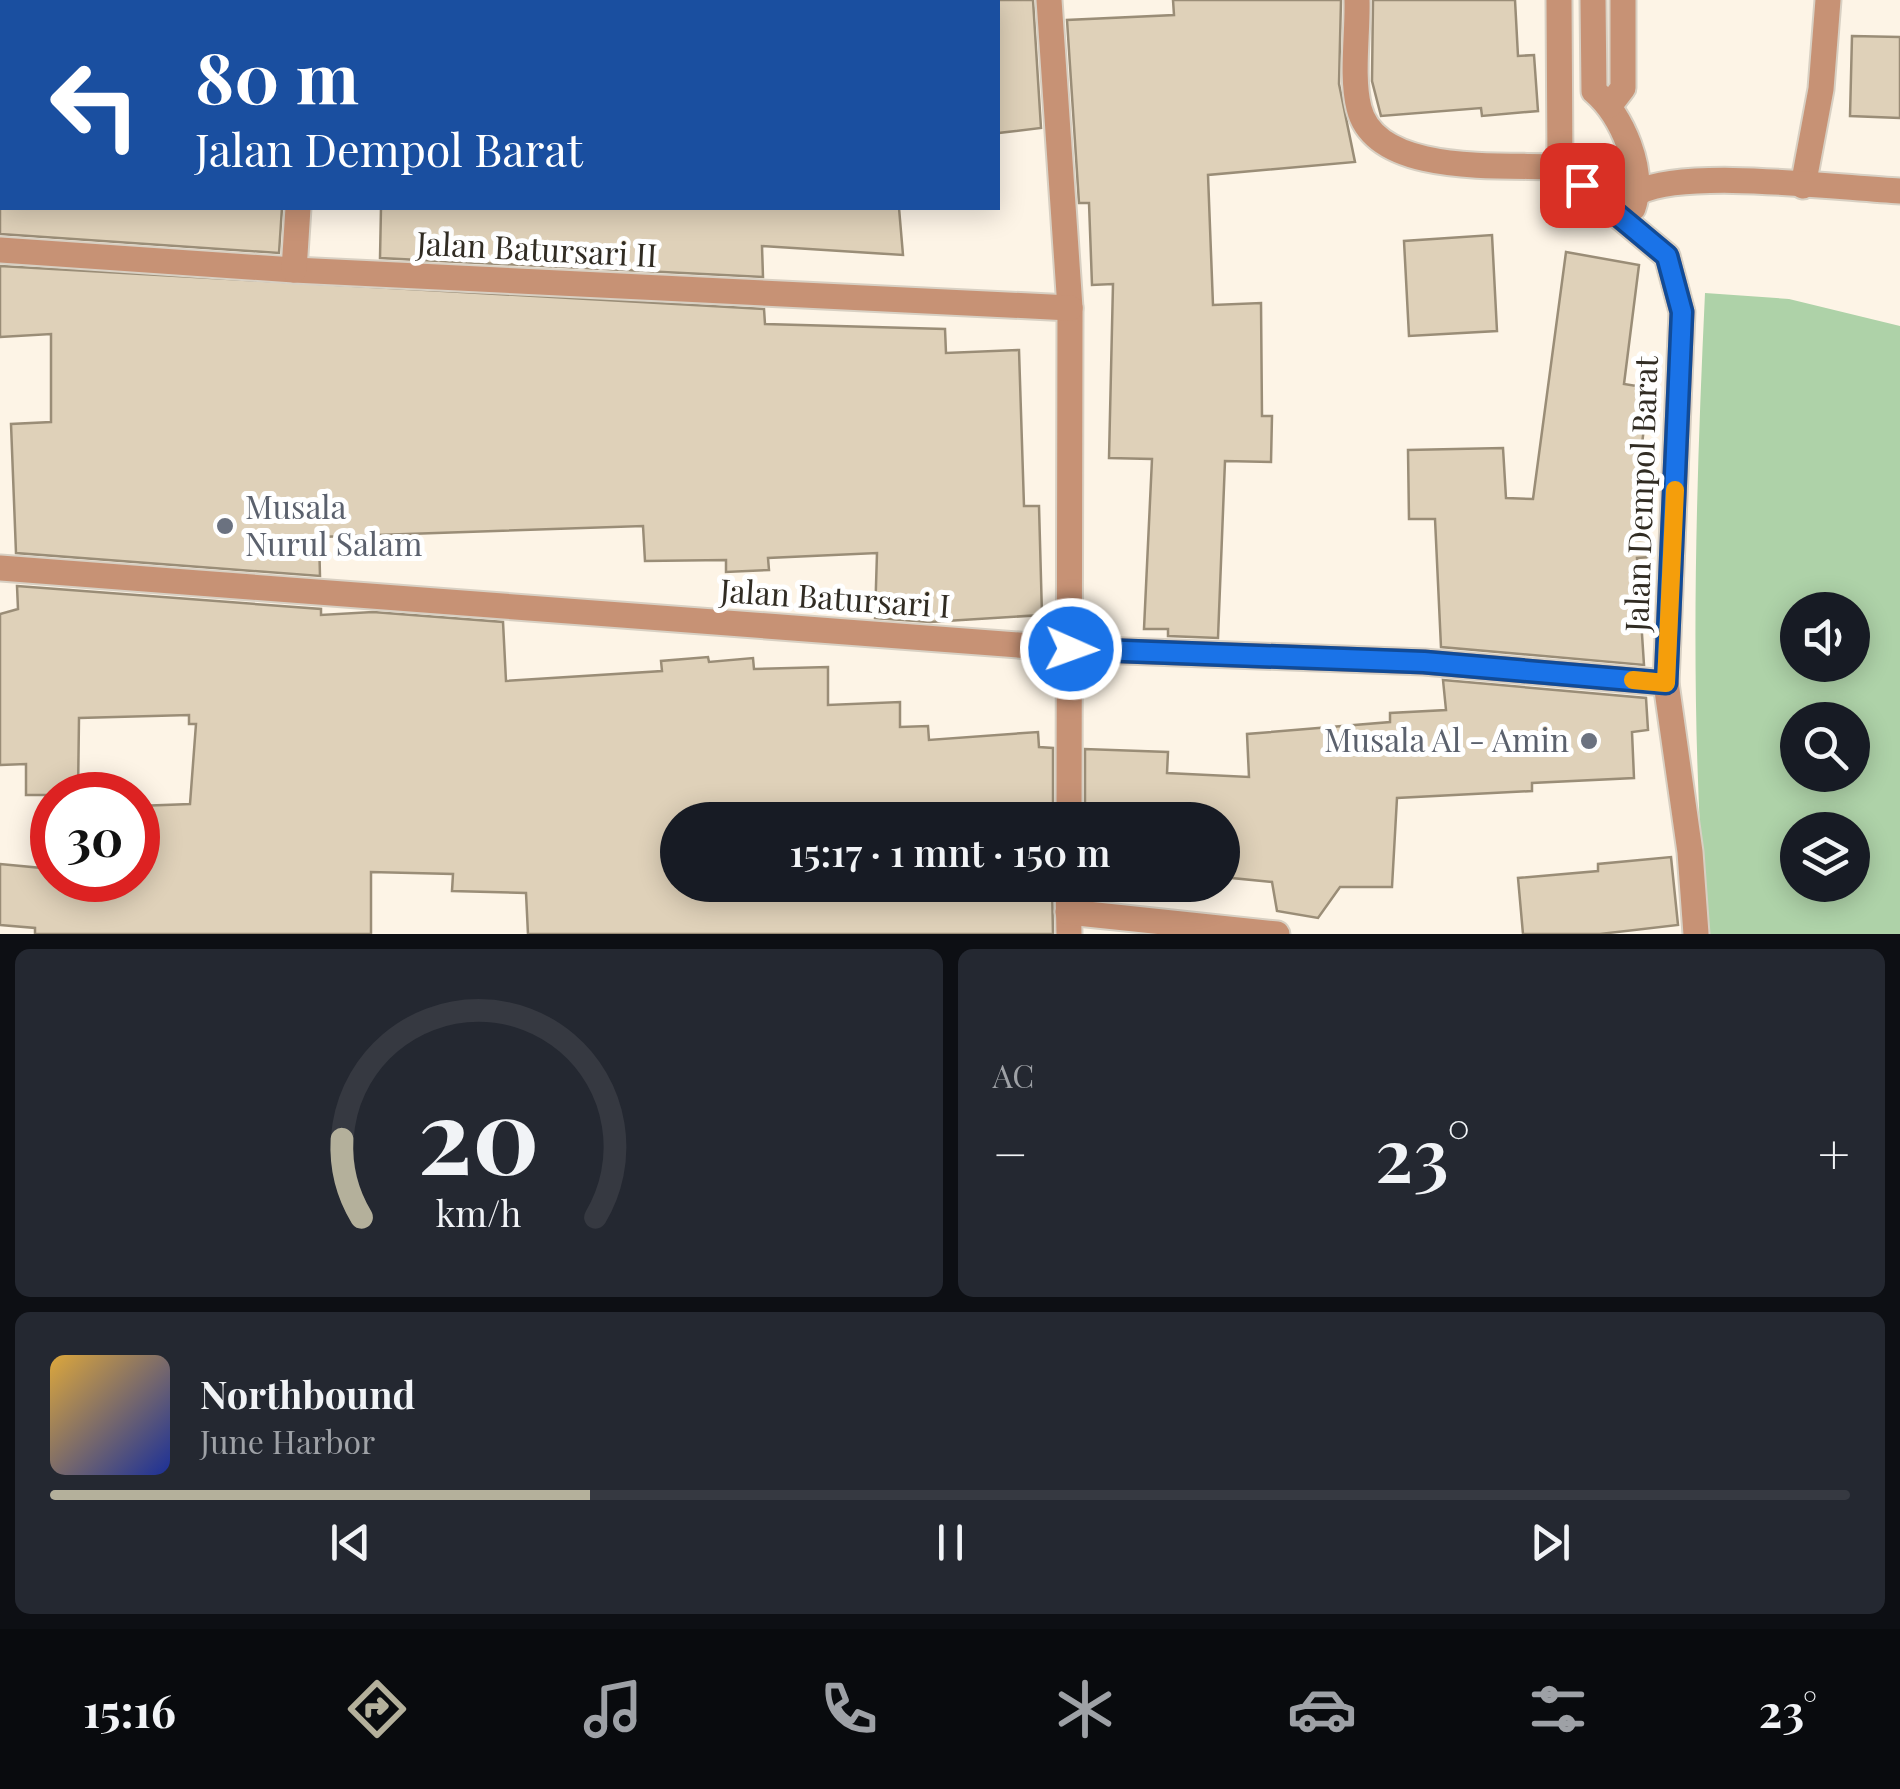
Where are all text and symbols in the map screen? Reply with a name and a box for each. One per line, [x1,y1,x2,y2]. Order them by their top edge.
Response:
text: 80 m [195,28,359,122]
icon: left [30,40,160,170]
text: Jalan Dempol Barat [195,118,583,178]
pin [1540,143,1625,228]
icon: arrive [1555,158,1610,213]
street label: Jalan Batursari II [414,220,659,275]
street label: Jalan Dempol Barat [1613,355,1666,634]
place label: Musala Nurul Salam [245,484,422,564]
marker: Musala Nurul Salam [214,515,236,537]
street label: Jalan Batursari I [718,567,952,626]
map controls [1780,592,1870,902]
button: sound [1780,592,1870,682]
position arrow [1019,597,1123,701]
button: search [1780,702,1870,792]
place label: Musala Al - Amin [1324,717,1569,760]
marker: Musala Al - Amin [1578,730,1600,752]
speed limit sign: 30 [30,772,160,902]
button: layers [1780,812,1870,902]
text: 15:17 · 1 mnt · 150 m [790,826,1110,877]
text: AC [993,1053,1034,1096]
text: 20 [418,1062,539,1201]
text: 23° [1375,1102,1471,1202]
text: − [993,1115,1028,1189]
text: + [1818,1115,1850,1189]
text: km/h [436,1188,522,1236]
text: Northbound [200,1368,415,1419]
text: June Harbor [200,1419,375,1462]
icon: previous [323,1515,378,1570]
icon: pause [923,1515,978,1570]
icon: next [1523,1515,1578,1570]
icon: directions [342,1674,412,1744]
icon: music [578,1674,648,1744]
icon: phone [814,1674,884,1744]
icon: climate [1050,1674,1120,1744]
icon: car [1287,1674,1357,1744]
icon: filters [1523,1674,1593,1744]
text: 15:16 [83,1679,176,1739]
text: 23° [1759,1679,1817,1739]

